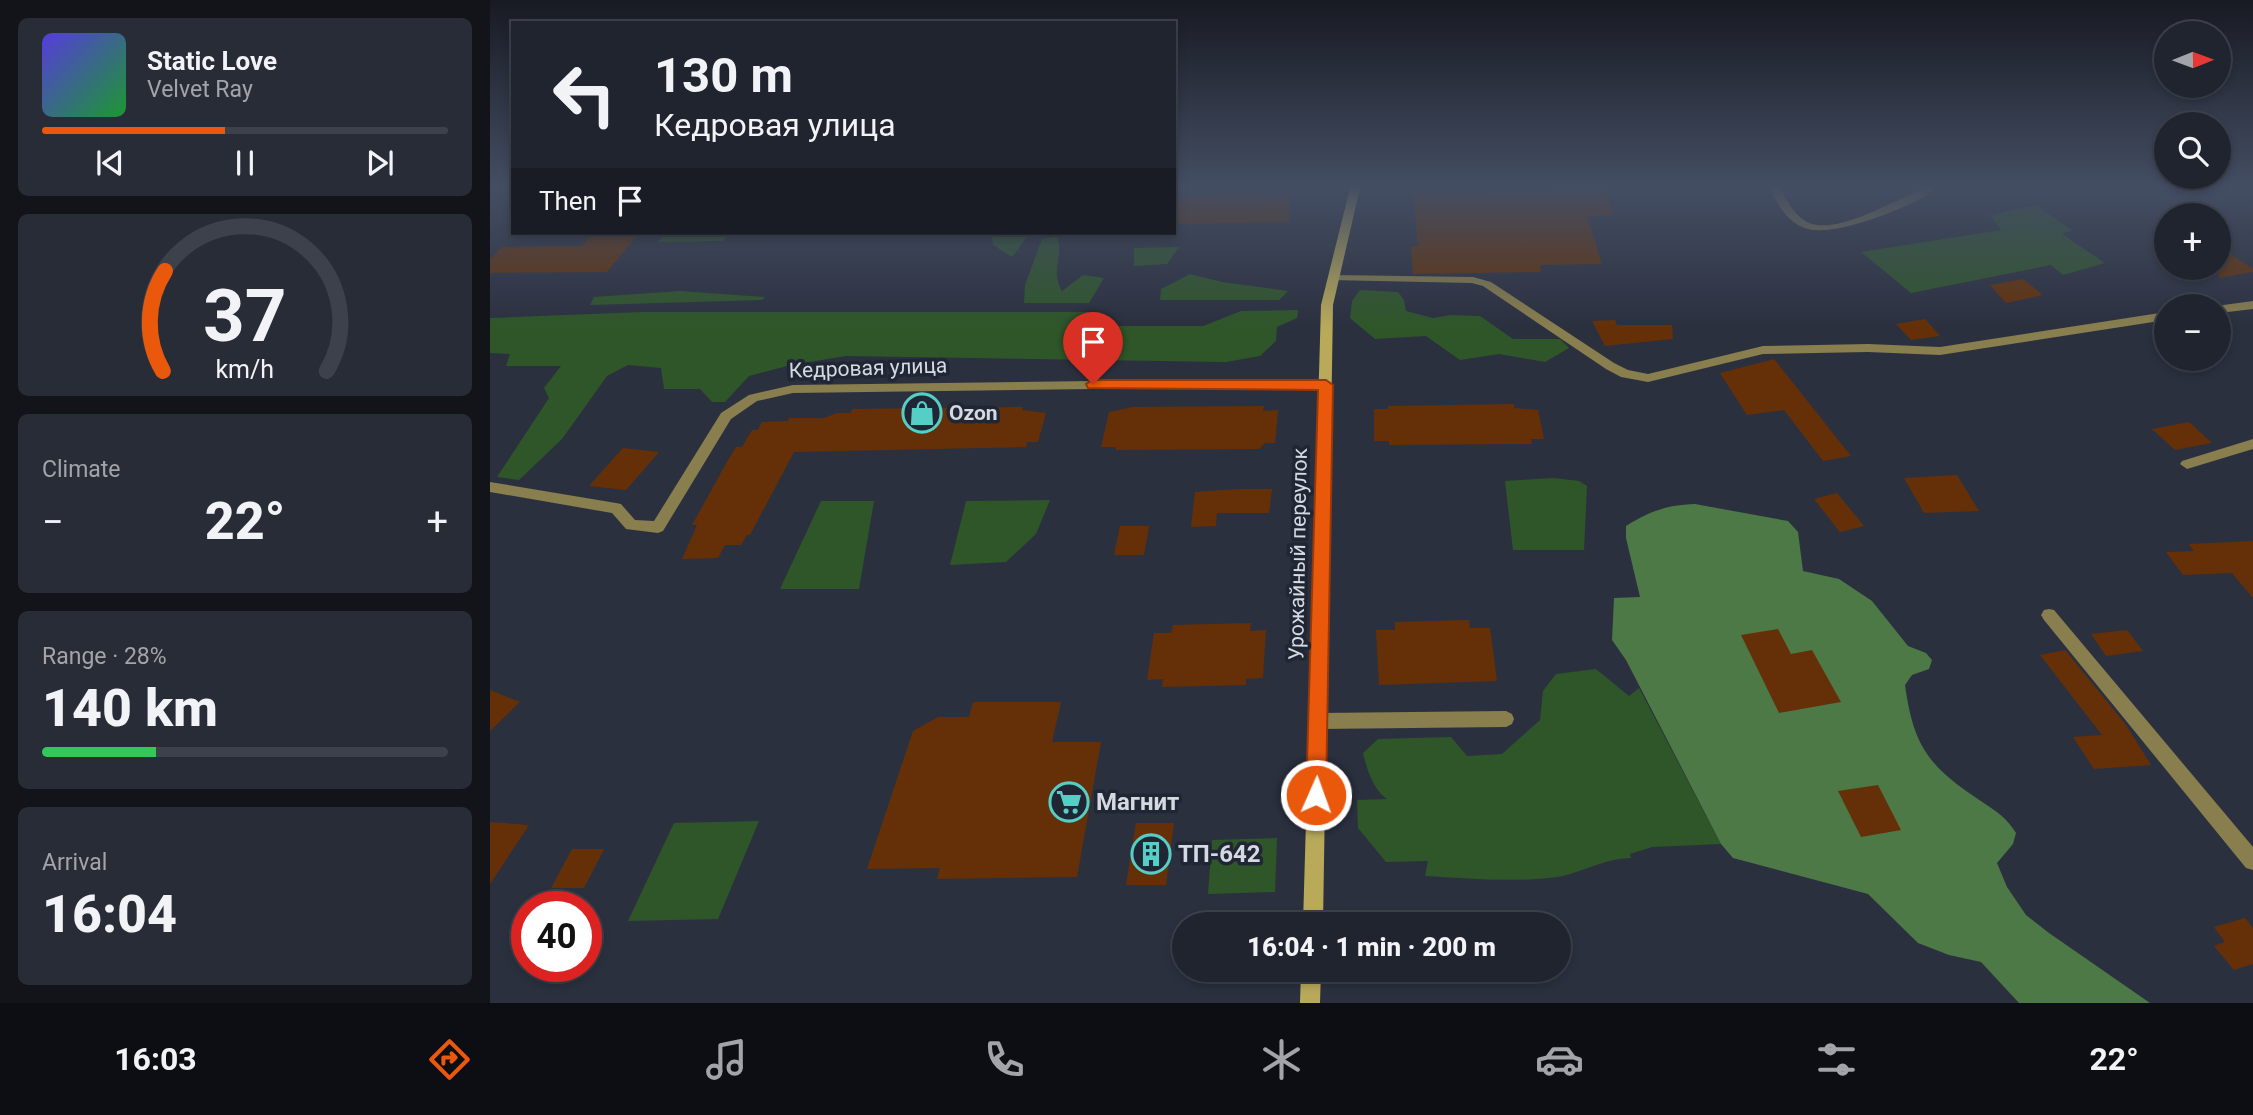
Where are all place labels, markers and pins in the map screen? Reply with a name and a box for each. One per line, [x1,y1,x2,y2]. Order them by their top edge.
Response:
pin [1063,312,1123,384]
shop icon: Ozon [901,392,943,434]
place label: Ozon [949,401,998,425]
supermarket icon: Магнит [1048,781,1090,823]
place label: Магнит [1096,788,1179,816]
building icon: ТП-642 [1130,833,1172,875]
place label: ТП-642 [1178,840,1261,868]

